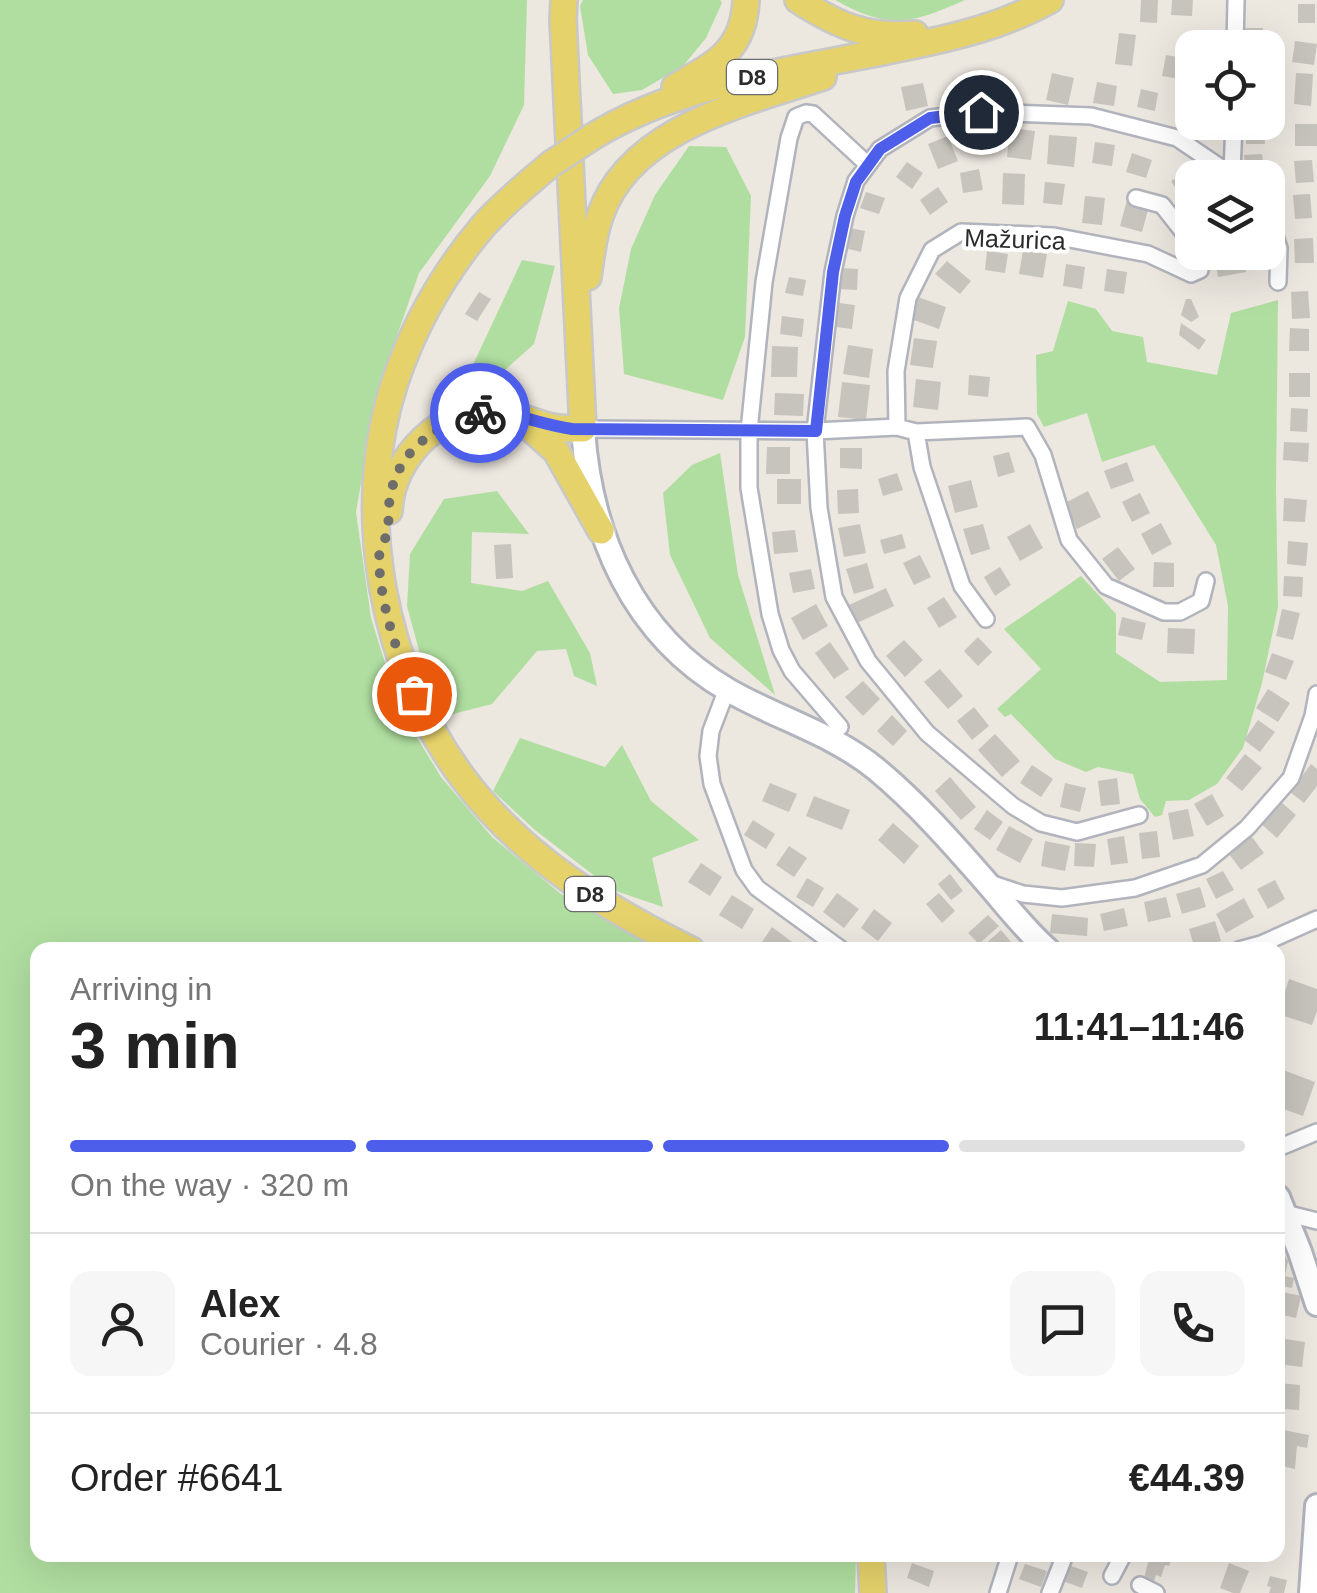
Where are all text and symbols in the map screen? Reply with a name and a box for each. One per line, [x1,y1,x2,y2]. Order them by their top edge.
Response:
map controls [1175,30,1285,270]
button: locate [1175,30,1285,140]
road number: D8 [727,60,777,94]
pin [939,70,1024,155]
icon: home [954,85,1009,140]
button: layers [1175,160,1285,270]
street label: Mažurica [964,223,1066,255]
courier [430,363,530,463]
icon: bike [453,386,508,441]
pin [372,652,457,737]
icon: bag [387,667,442,722]
road number: D8 [565,877,615,911]
text: Arriving in [70,971,212,1007]
text: 11:41–11:46 [1034,1006,1245,1048]
text: 3 min [70,1009,240,1082]
text: On the way · 320 m [70,1167,349,1203]
button: person [70,1271,175,1376]
button: chat [1010,1271,1115,1376]
button: phone [1140,1271,1245,1376]
text: Alex [200,1283,280,1325]
text: Courier · 4.8 [200,1326,378,1362]
text: Order #6641 [70,1457,283,1499]
text: €44.39 [1129,1457,1245,1499]

